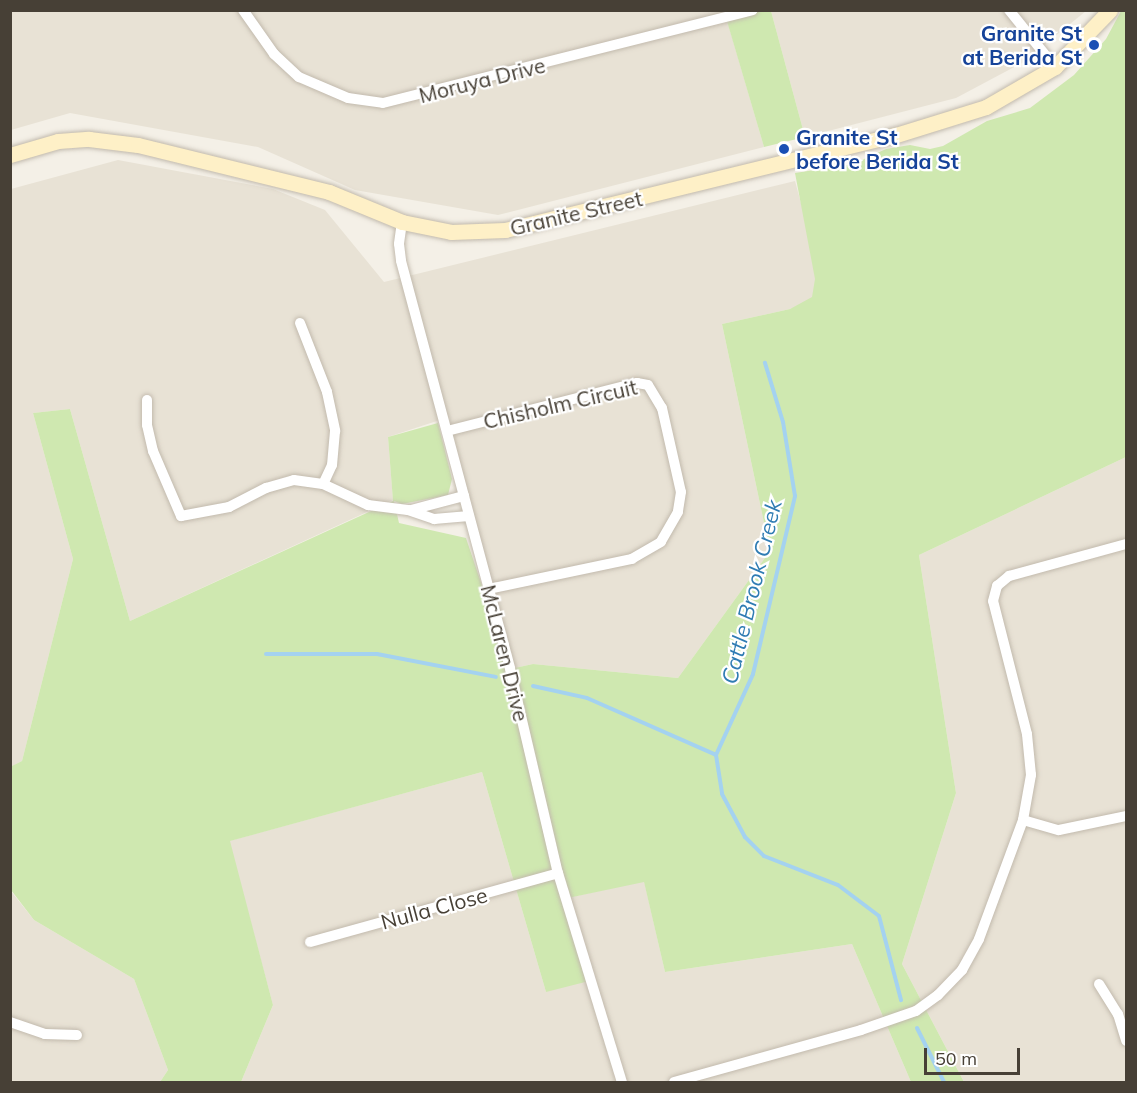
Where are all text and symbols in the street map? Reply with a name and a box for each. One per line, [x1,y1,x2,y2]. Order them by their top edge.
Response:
place label: Granite St at Berida St [962,20,1082,70]
marker: Granite St at Berida St [1087,38,1101,52]
street label: Moruya Drive [416,52,548,108]
place label: Granite St before Berida St [796,124,959,174]
marker: Granite St before Berida St [777,142,791,156]
street label: Granite Street [507,186,645,240]
street label: Chisholm Circuit [481,374,639,434]
water label: Cattle Brook Creek [716,497,788,687]
street label: McLaren Drive [476,582,534,724]
street label: Nulla Close [378,882,490,934]
scale bar [927,1036,1023,1074]
text: 50 m [935,1047,977,1070]

